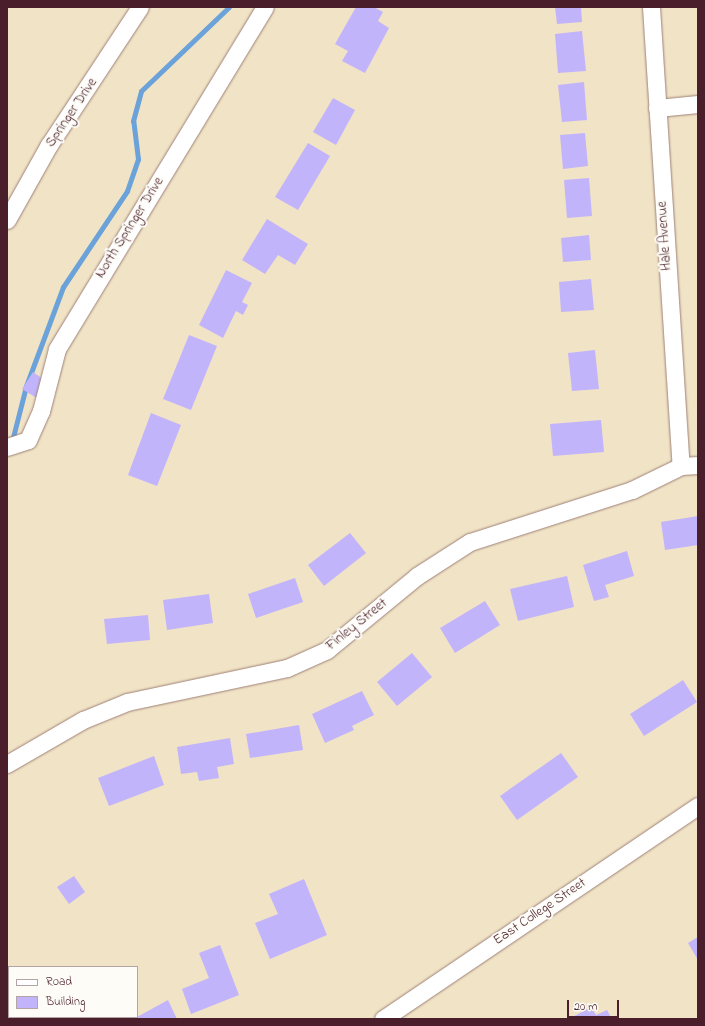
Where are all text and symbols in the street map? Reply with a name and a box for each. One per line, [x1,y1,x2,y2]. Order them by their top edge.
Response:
street label: Springer Drive [43,75,101,151]
street label: North Springer Drive [92,174,168,282]
street label: Hale Avenue [654,201,676,271]
street label: Finley Street [323,595,391,655]
street label: East College Street [490,875,590,949]
legend [8,966,138,1018]
text: Road [46,973,72,991]
scale bar [569,992,621,1018]
text: Building [46,993,85,1011]
text: 20 m [574,998,597,1016]

